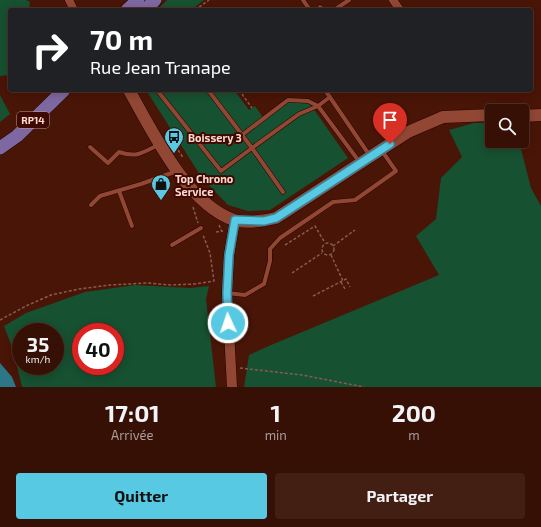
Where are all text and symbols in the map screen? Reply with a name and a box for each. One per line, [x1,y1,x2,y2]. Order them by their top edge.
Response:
text: 70 m [90,22,153,56]
icon: right [24,24,76,76]
text: Rue Jean Tranape [90,56,231,78]
pin [373,103,407,144]
map controls [485,104,529,148]
button: search [485,104,529,148]
icon: arrive [379,109,401,131]
road number: RP14 [17,112,49,128]
bus stop icon: Boissery 3 [163,126,185,154]
place label: Boissery 3 [188,131,242,145]
place label: Top Chrono Service [175,172,234,198]
shop icon: Top Chrono Service [150,173,172,201]
position arrow [207,302,249,344]
speed limit sign: 40 [72,323,124,375]
text: 35 [27,332,49,356]
text: km/h [26,353,50,365]
text: 17:01 [105,398,160,427]
text: 1 [271,398,281,427]
text: 200 [392,398,436,427]
text: Arrivée [111,427,154,443]
text: min [265,427,287,443]
text: m [408,427,420,443]
button: Quitter [16,473,267,519]
button: Partager [275,473,525,519]

